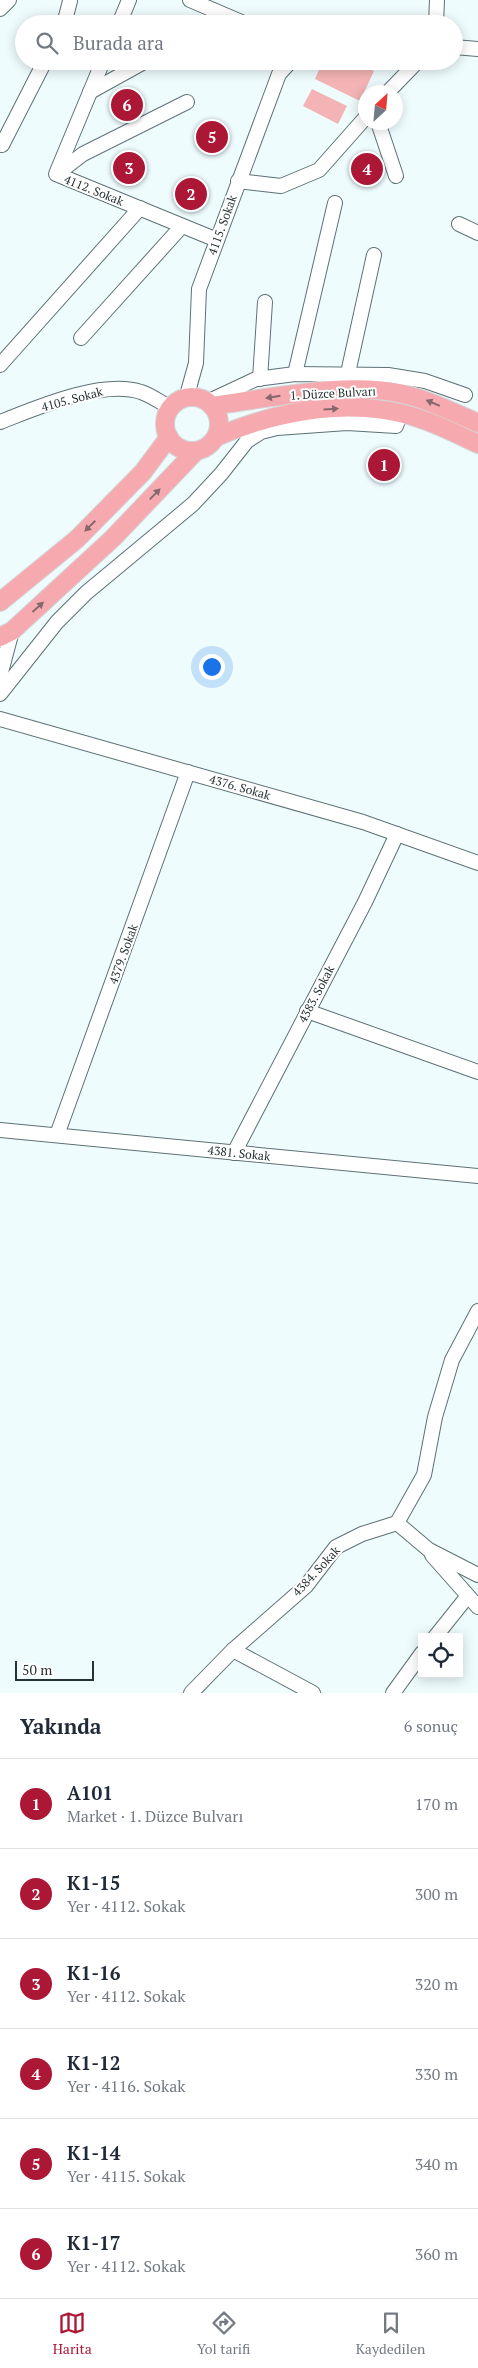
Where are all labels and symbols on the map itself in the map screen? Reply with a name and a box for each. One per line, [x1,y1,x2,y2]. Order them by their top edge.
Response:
north arrow [358,85,403,130]
pin: 6 [111,86,143,124]
pin: 5 [196,118,228,156]
pin: 3 [113,149,145,187]
pin: 4 [351,150,383,188]
street label: 4112. Sokak [62,171,127,209]
pin: 2 [175,175,207,213]
street label: 4115. Sokak [204,192,240,257]
street label: 4105. Sokak [40,383,105,414]
street label: 1. Düzce Bulvarı [290,383,377,403]
one-way arrow [265,394,281,402]
one-way arrow [426,399,440,407]
one-way arrow [323,404,339,412]
pin: 1 [368,446,400,484]
one-way arrow [149,488,161,500]
one-way arrow [84,520,96,532]
one-way arrow [31,601,44,612]
your location [199,654,225,680]
street label: 4376. Sokak [208,771,273,803]
street label: 4379. Sokak [105,921,141,986]
street label: 4383. Sokak [295,962,338,1025]
street label: 4381. Sokak [207,1142,272,1164]
street label: 4384. Sokak [289,1542,343,1599]
scale bar [15,1658,94,1681]

